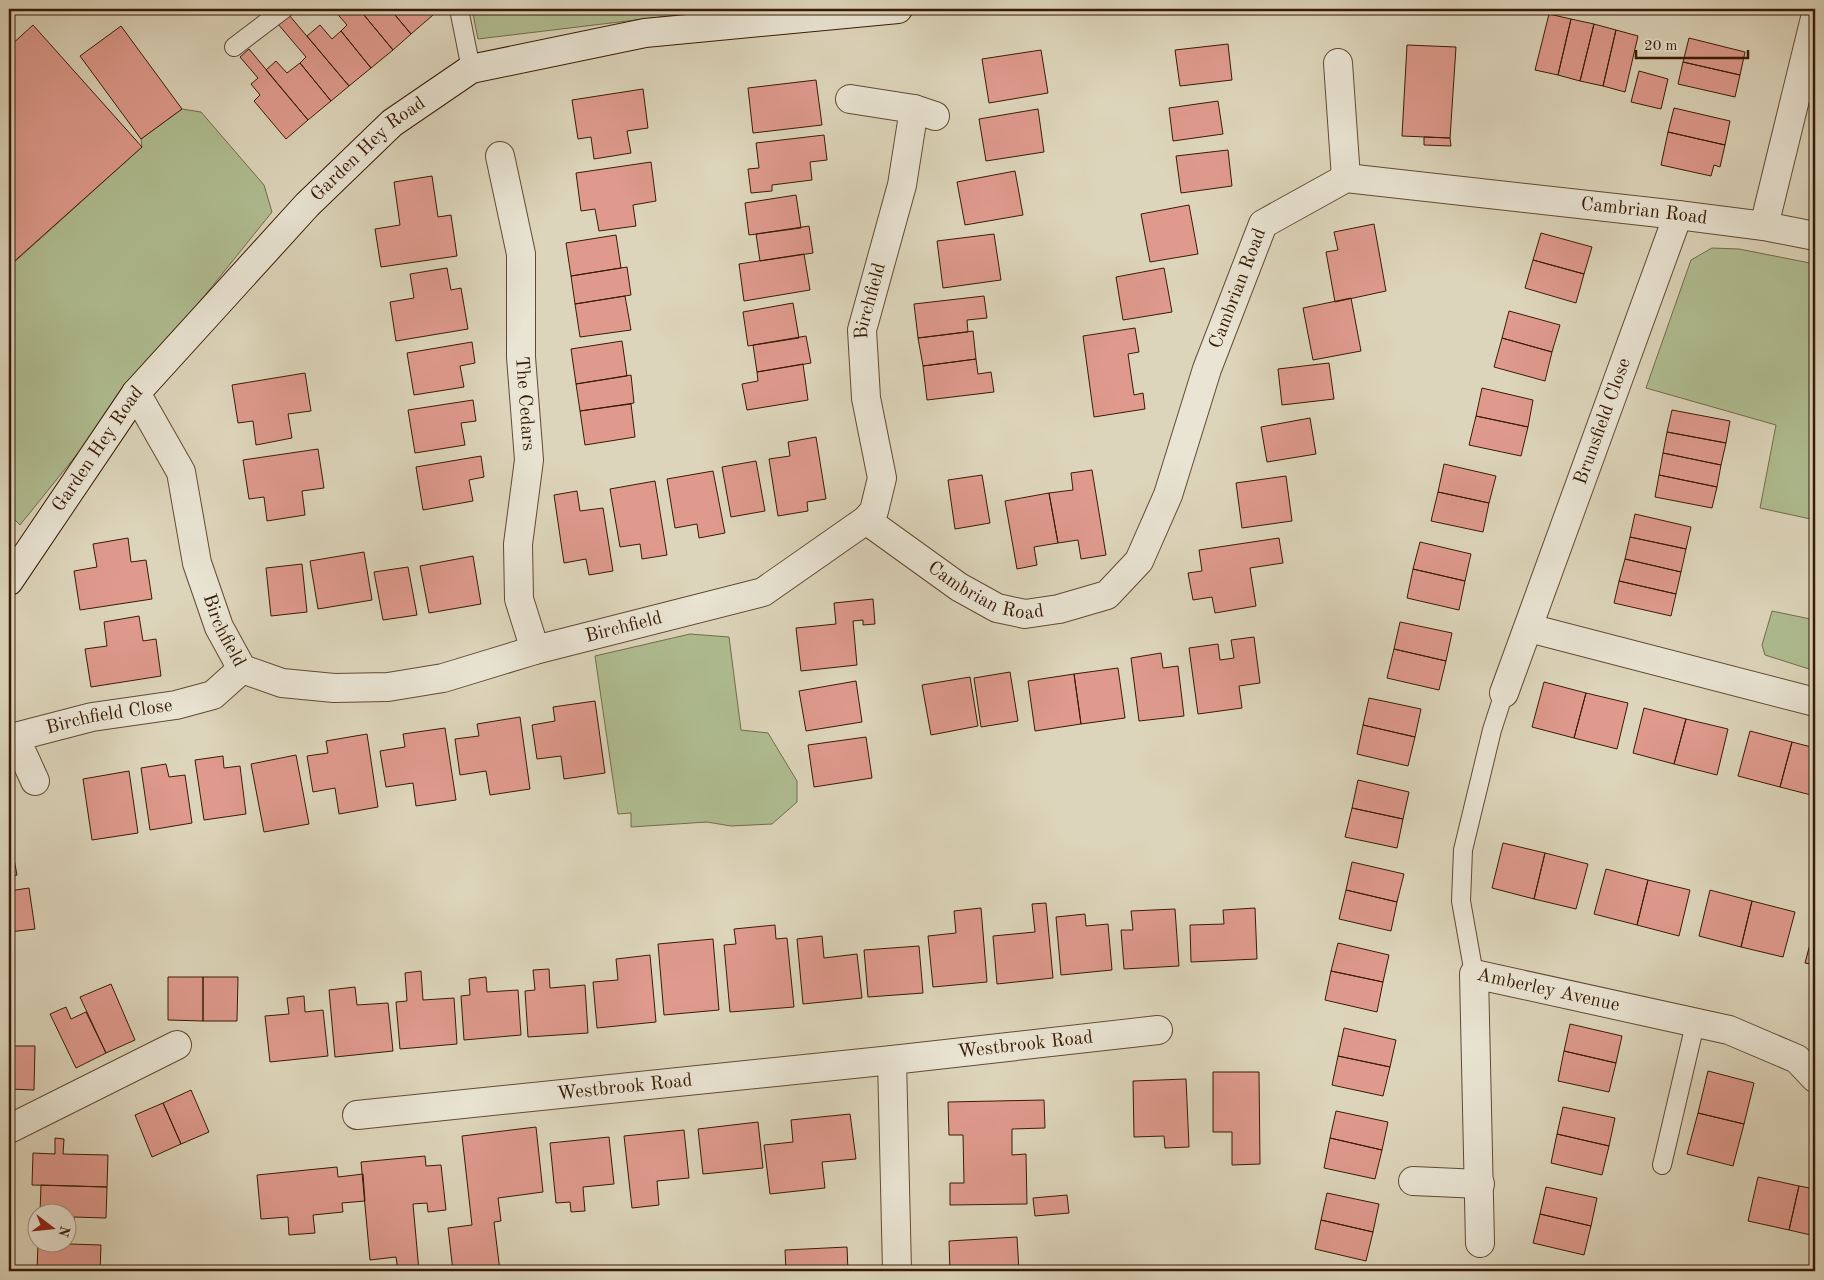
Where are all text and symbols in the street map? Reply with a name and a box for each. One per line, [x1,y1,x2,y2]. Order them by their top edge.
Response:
scale bar [1636,28,1749,60]
text: 20 m [1644,39,1678,54]
street label: Garden Hey Road [307,94,429,205]
street label: Cambrian Road [1580,195,1709,228]
street label: Cambrian Road [1206,226,1270,351]
street label: Birchfield [852,261,890,340]
street label: The Cedars [511,356,538,452]
street label: Brunsfield Close [1571,356,1635,487]
street label: Garden Hey Road [49,383,147,515]
street label: Cambrian Road [924,558,1045,623]
street label: Birchfield [199,591,249,670]
street label: Birchfield [583,609,664,646]
street label: Birchfield Close [44,696,174,738]
street label: Amberley Avenue [1475,965,1621,1015]
street label: Westbrook Road [957,1028,1094,1062]
street label: Westbrook Road [556,1071,693,1104]
north arrow [28,1202,78,1252]
text: N [55,1224,72,1239]

